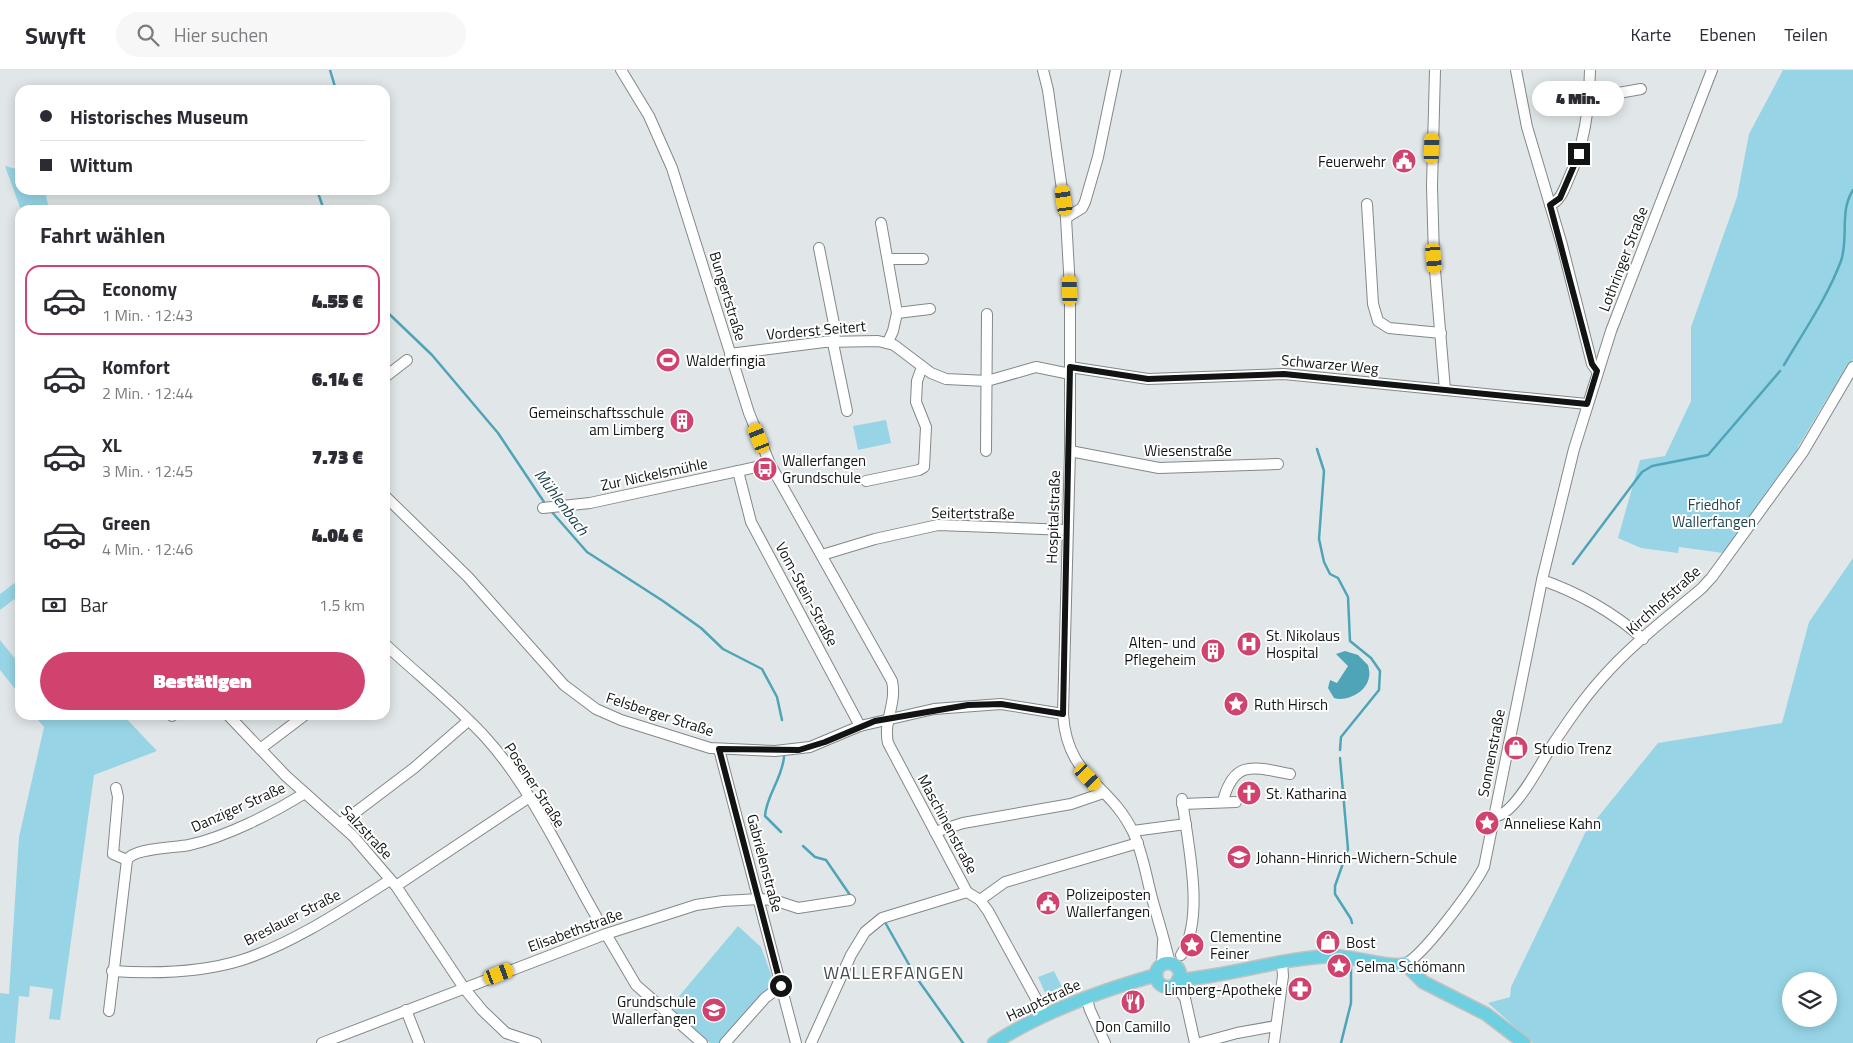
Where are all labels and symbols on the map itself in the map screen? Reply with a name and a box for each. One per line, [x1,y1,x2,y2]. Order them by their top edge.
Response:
callout: 4 Min. [1533,82,1625,116]
car [1423,133,1440,163]
route end [1568,143,1590,165]
public building icon: Feuerwehr [1391,148,1417,174]
place label: Feuerwehr [1318,150,1386,173]
car [1054,184,1073,216]
street label: Lothringer Straße [1592,203,1654,315]
car [1425,242,1442,274]
street label: Bungertstraße [704,249,752,343]
car [1061,275,1078,305]
street label: Vorderst Seitert [765,314,867,346]
sports icon: Walderfingia [655,347,681,373]
street label: Schwarzer Weg [1280,348,1380,380]
place label: Walderfingia [686,349,766,372]
place label: Gemeinschaftsschule am Limberg [529,401,664,441]
building icon: Gemeinschaftsschule am Limberg [669,408,695,434]
car [746,421,771,455]
street label: Wiesenstraße [1144,439,1232,462]
place label: Wallerfangen Grundschule [782,449,866,489]
street label: Zur Nickelsmühle [598,451,710,497]
bus stop icon: Wallerfangen Grundschule [752,456,778,482]
water label: Mühlenbach [529,464,596,541]
street label: Hospitalstraße [1040,470,1066,564]
park label: Friedhof Wallerfangen [1672,493,1756,533]
street label: Seitertstraße [931,501,1015,525]
street label: Vom-Stein-Straße [770,538,844,650]
street label: Kirchhofstraße [1621,560,1705,640]
place label: St. Nikolaus Hospital [1266,624,1340,664]
place label: Alten- und Pflegeheim [1124,631,1196,671]
hospital icon: St. Nikolaus Hospital [1236,631,1262,657]
building icon: Alten- und Pflegeheim [1200,638,1226,664]
street label: Felsberger Straße [603,686,717,742]
place icon: Ruth Hirsch [1223,691,1249,717]
place label: Ruth Hirsch [1254,693,1328,716]
street label: Sonnenstraße [1471,707,1511,799]
shop icon: Studio Trenz [1503,735,1529,761]
place label: Studio Trenz [1534,737,1612,760]
street label: Posener Straße [499,738,571,832]
car [1072,761,1103,793]
street label: Maschinenstraße [912,770,984,878]
street label: Danziger Straße [187,776,289,838]
church icon: St. Katharina [1236,780,1262,806]
place label: St. Katharina [1266,782,1347,805]
street label: Salzstraße [336,800,398,864]
place icon: Anneliese Kahn [1474,810,1500,836]
street label: Gabrielenstraße [741,811,789,915]
place label: Anneliese Kahn [1504,812,1601,835]
school or university icon: Johann-Hinrich-Wichern-Schule [1226,844,1252,870]
place label: Johann-Hinrich-Wichern-Schule [1256,846,1457,869]
street label: Breslauer Straße [240,883,344,951]
place label: Polizeiposten Wallerfangen [1066,883,1151,923]
public building icon: Polizeiposten Wallerfangen [1035,890,1061,916]
street label: Elisabethstraße [524,902,626,958]
place label: Clementine Feiner [1210,925,1282,965]
shop icon: Bost [1315,929,1341,955]
place label: Bost [1346,931,1376,954]
place icon: Clementine Feiner [1179,932,1205,958]
place icon: Selma Schömann [1326,953,1352,979]
place label: Selma Schömann [1356,955,1465,978]
district label: WALLERFANGEN [823,959,965,986]
car [482,962,515,986]
street label: Hauptstraße [1002,973,1084,1027]
route start [770,975,792,997]
pharmacy icon: Limberg-Apotheke [1287,976,1313,1002]
place label: Limberg-Apotheke [1164,978,1282,1001]
restaurant icon: Don Camillo [1120,989,1146,1015]
place label: Grundschule Wallerfangen [612,990,696,1030]
school or university icon: Grundschule Wallerfangen [701,997,727,1023]
place label: Don Camillo [1095,1015,1171,1038]

